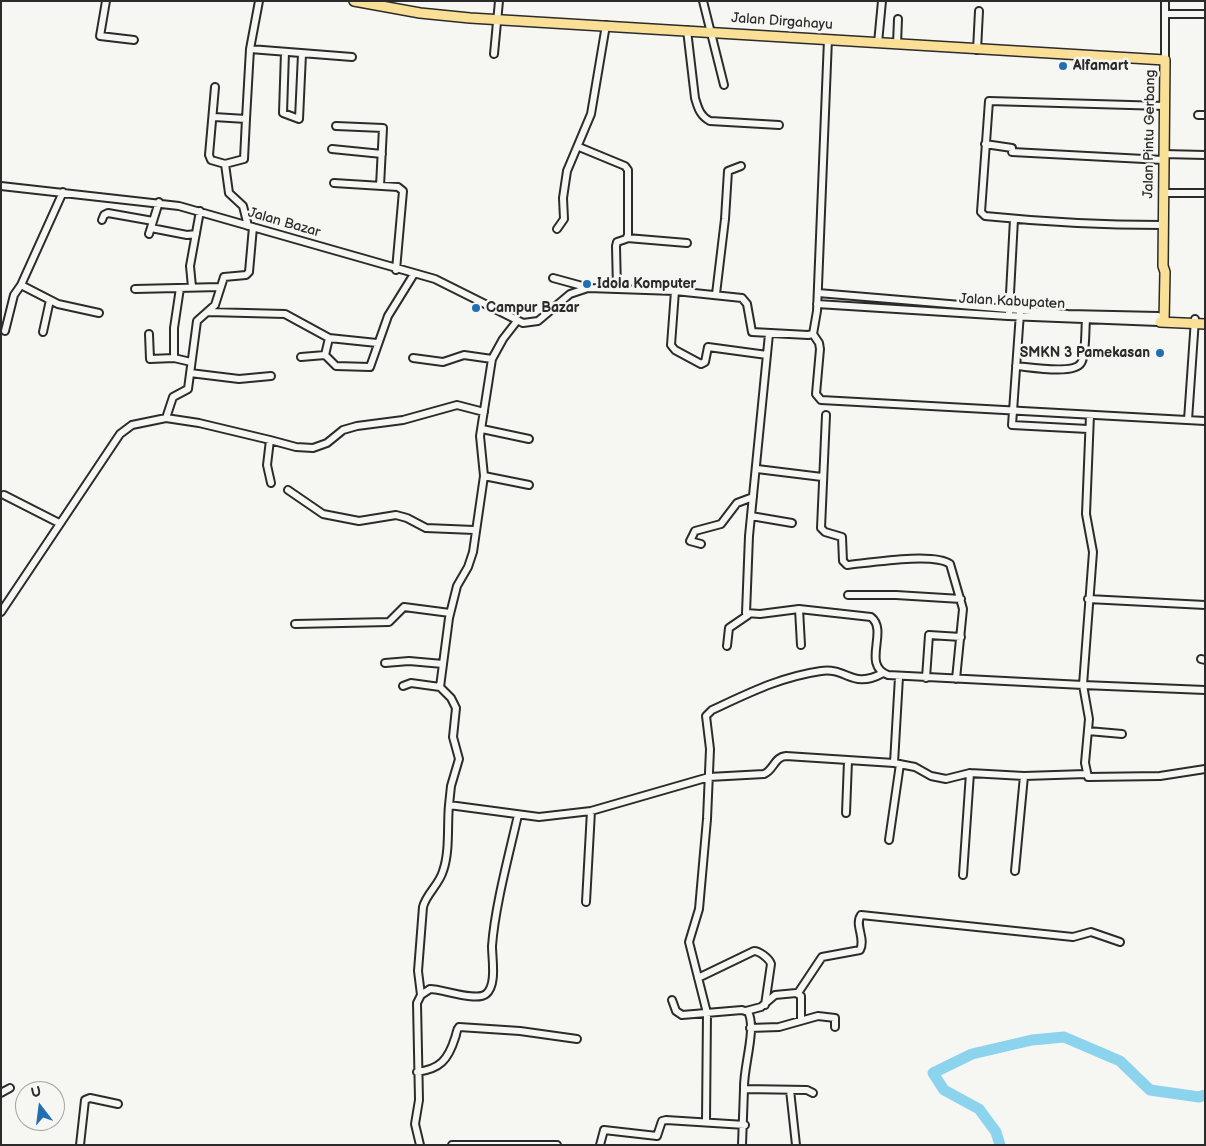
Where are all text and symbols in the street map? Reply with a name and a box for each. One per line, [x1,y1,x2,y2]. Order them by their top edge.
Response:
street label: Jalan Dirgahayu [731,10,833,34]
place label: Alfamart [1073,58,1128,74]
marker: Alfamart [1057,60,1069,72]
street label: Jalan Pintu Gerbang [1140,69,1160,199]
street label: Jalan Bazar [246,205,322,241]
place label: Idola Komputer [597,276,696,292]
marker: Idola Komputer [581,278,593,290]
street label: Jalan Kabupaten [959,291,1065,313]
place label: Campur Bazar [486,300,579,316]
marker: Campur Bazar [470,302,482,314]
place label: SMKN 3 Pamekasan [1020,345,1150,361]
marker: SMKN 3 Pamekasan [1154,347,1166,359]
north arrow [15,1081,65,1131]
text: U [29,1082,43,1101]

